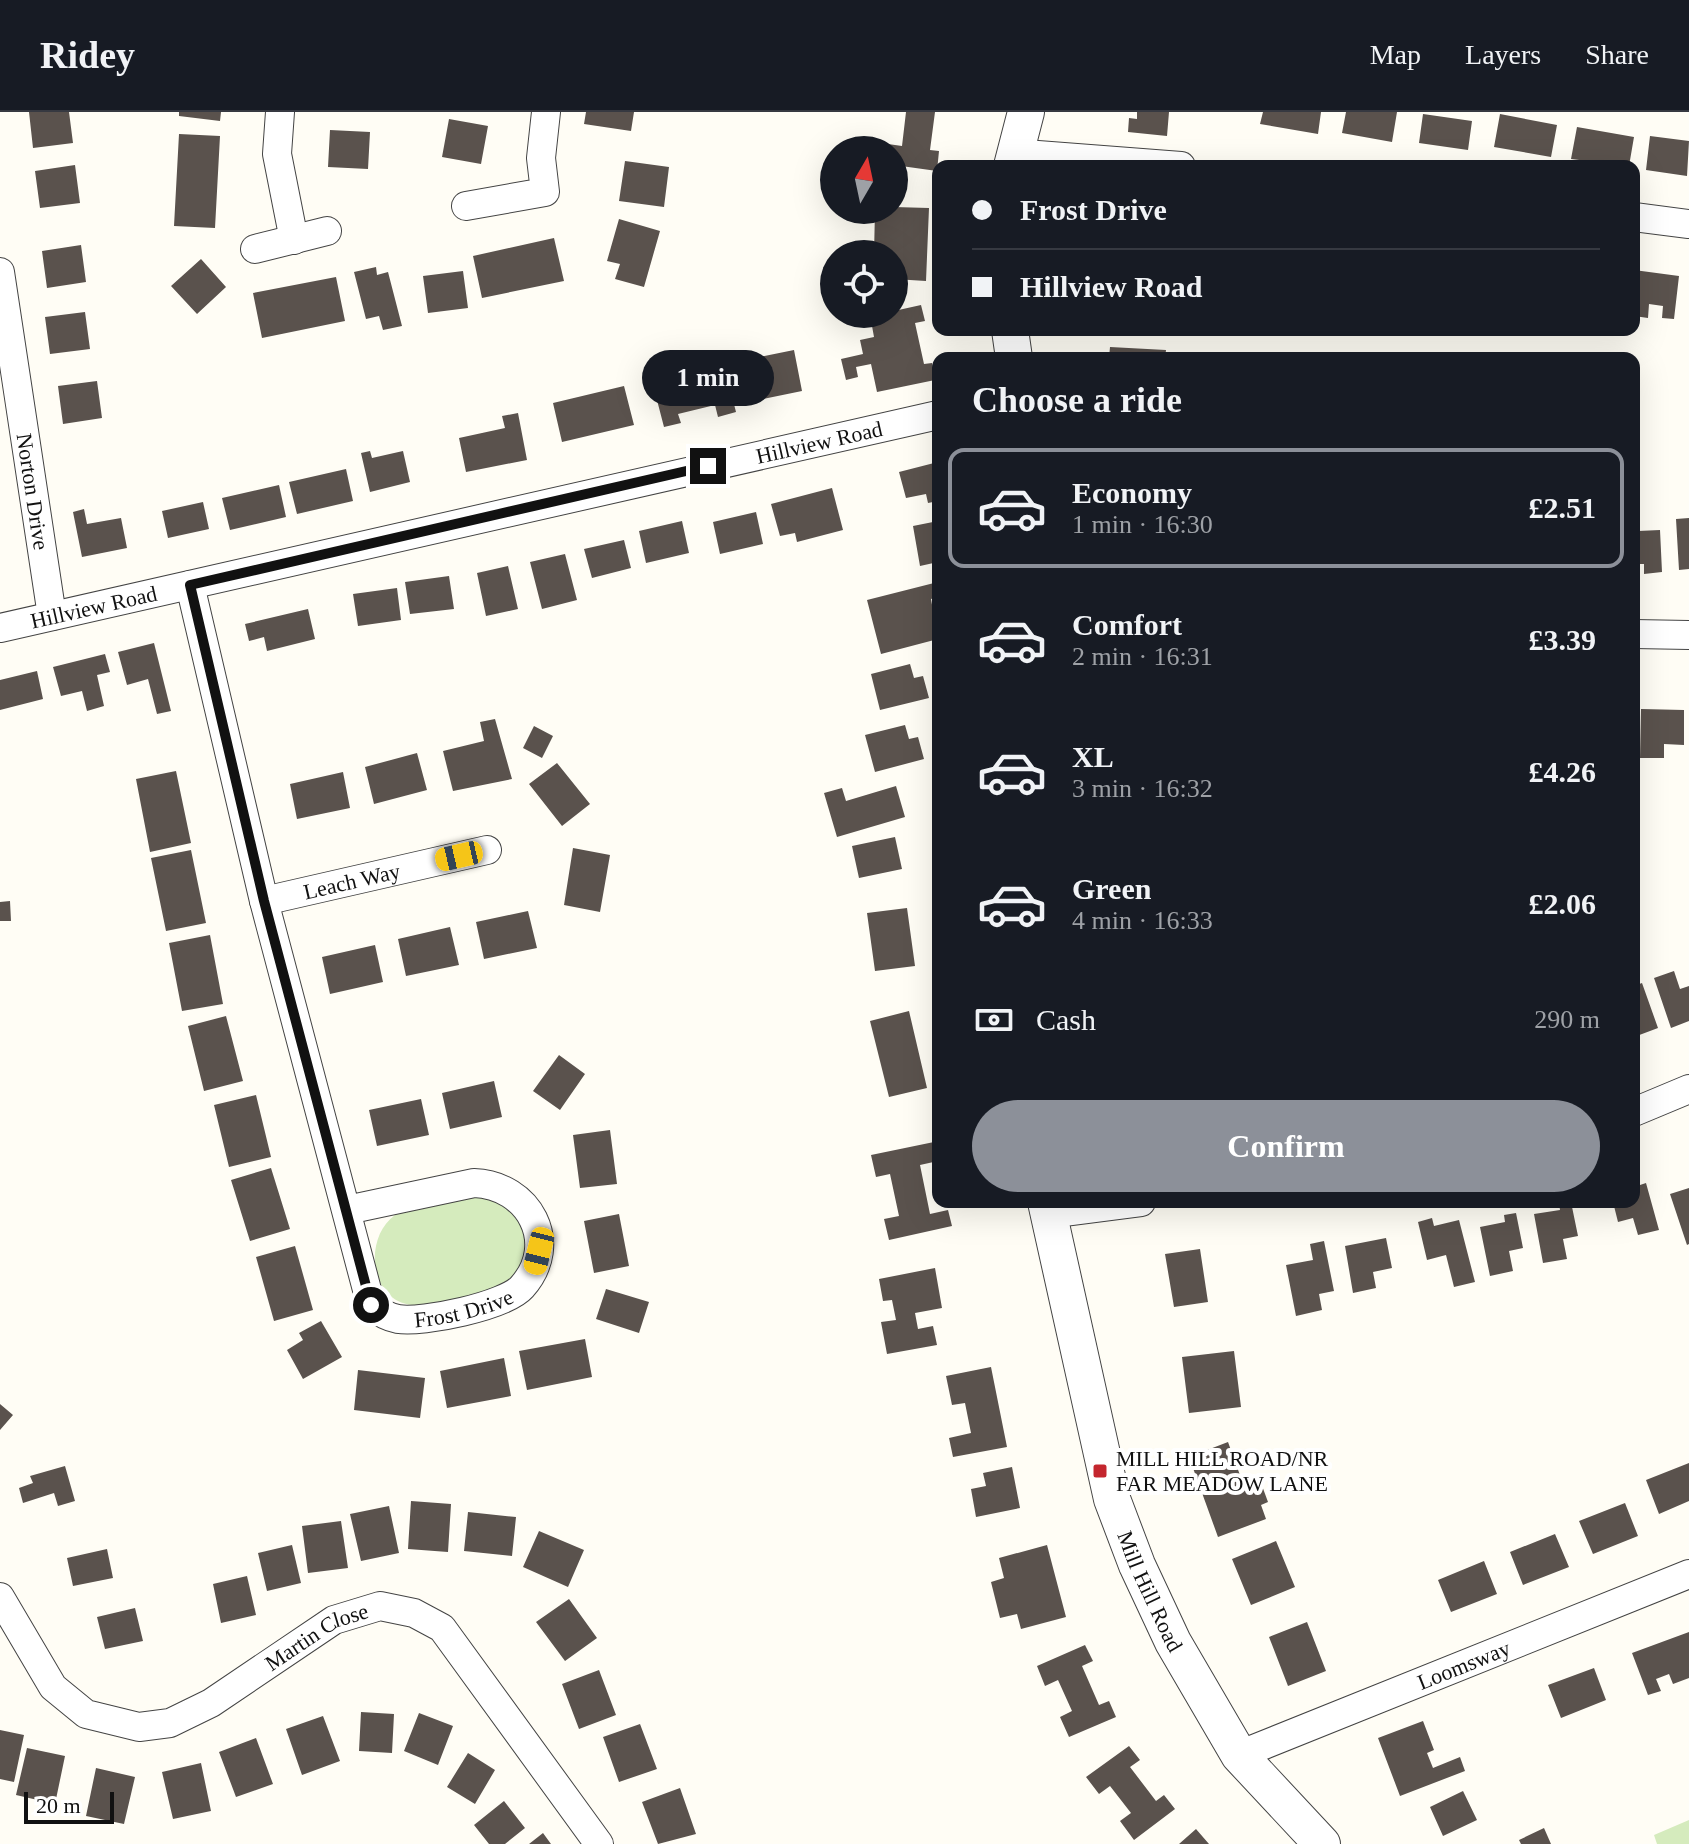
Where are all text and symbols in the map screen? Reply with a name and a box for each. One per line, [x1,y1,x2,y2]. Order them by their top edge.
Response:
text: Ridey [40,34,135,76]
text: Map [1370,39,1421,70]
text: Layers [1465,39,1541,70]
text: Share [1585,39,1649,70]
north arrow [820,136,908,224]
map controls [820,136,908,328]
text: Frost Drive [1020,193,1167,226]
button: locate [820,240,908,328]
text: Hillview Road [1020,270,1203,303]
callout: 1 min [642,350,774,406]
text: 1 min [677,363,739,392]
text: Choose a ride [972,380,1182,420]
street label: Hillview Road [754,416,885,469]
street label: Norton Drive [12,431,54,552]
route end [690,448,726,484]
icon: car [976,472,1048,544]
text: Economy [1072,476,1192,509]
text: £2.51 [1529,491,1596,524]
text: 1 min · 16:30 [1072,510,1213,539]
street label: Hillview Road [28,581,159,634]
icon: car [976,604,1048,676]
text: Comfort [1072,608,1182,641]
text: £3.39 [1529,623,1596,656]
text: 2 min · 16:31 [1072,642,1213,671]
icon: car [976,736,1048,808]
text: XL [1072,740,1114,773]
text: £4.26 [1529,755,1596,788]
text: 3 min · 16:32 [1072,774,1213,803]
car [433,839,485,873]
street label: Leach Way [301,858,403,905]
icon: car [976,868,1048,940]
text: Green [1072,872,1151,905]
text: £2.06 [1529,887,1596,920]
text: 4 min · 16:33 [1072,906,1213,935]
icon: cash [972,998,1016,1042]
text: Cash [1036,1003,1096,1036]
text: 290 m [1534,1005,1600,1034]
button: Confirm [972,1100,1600,1192]
car [522,1225,556,1277]
street label: Frost Drive [413,1284,517,1332]
route start [353,1287,389,1323]
place label: MILL HILL ROAD/NR FAR MEADOW LANE [1116,1446,1329,1496]
marker: MILL HILL ROAD/NR FAR MEADOW LANE [1091,1462,1109,1480]
street label: Mill Hill Road [1112,1527,1188,1656]
street label: Martin Close [260,1598,371,1676]
street label: Loomsway [1414,1635,1514,1695]
scale bar [24,1788,114,1824]
text: 20 m [36,1793,81,1818]

